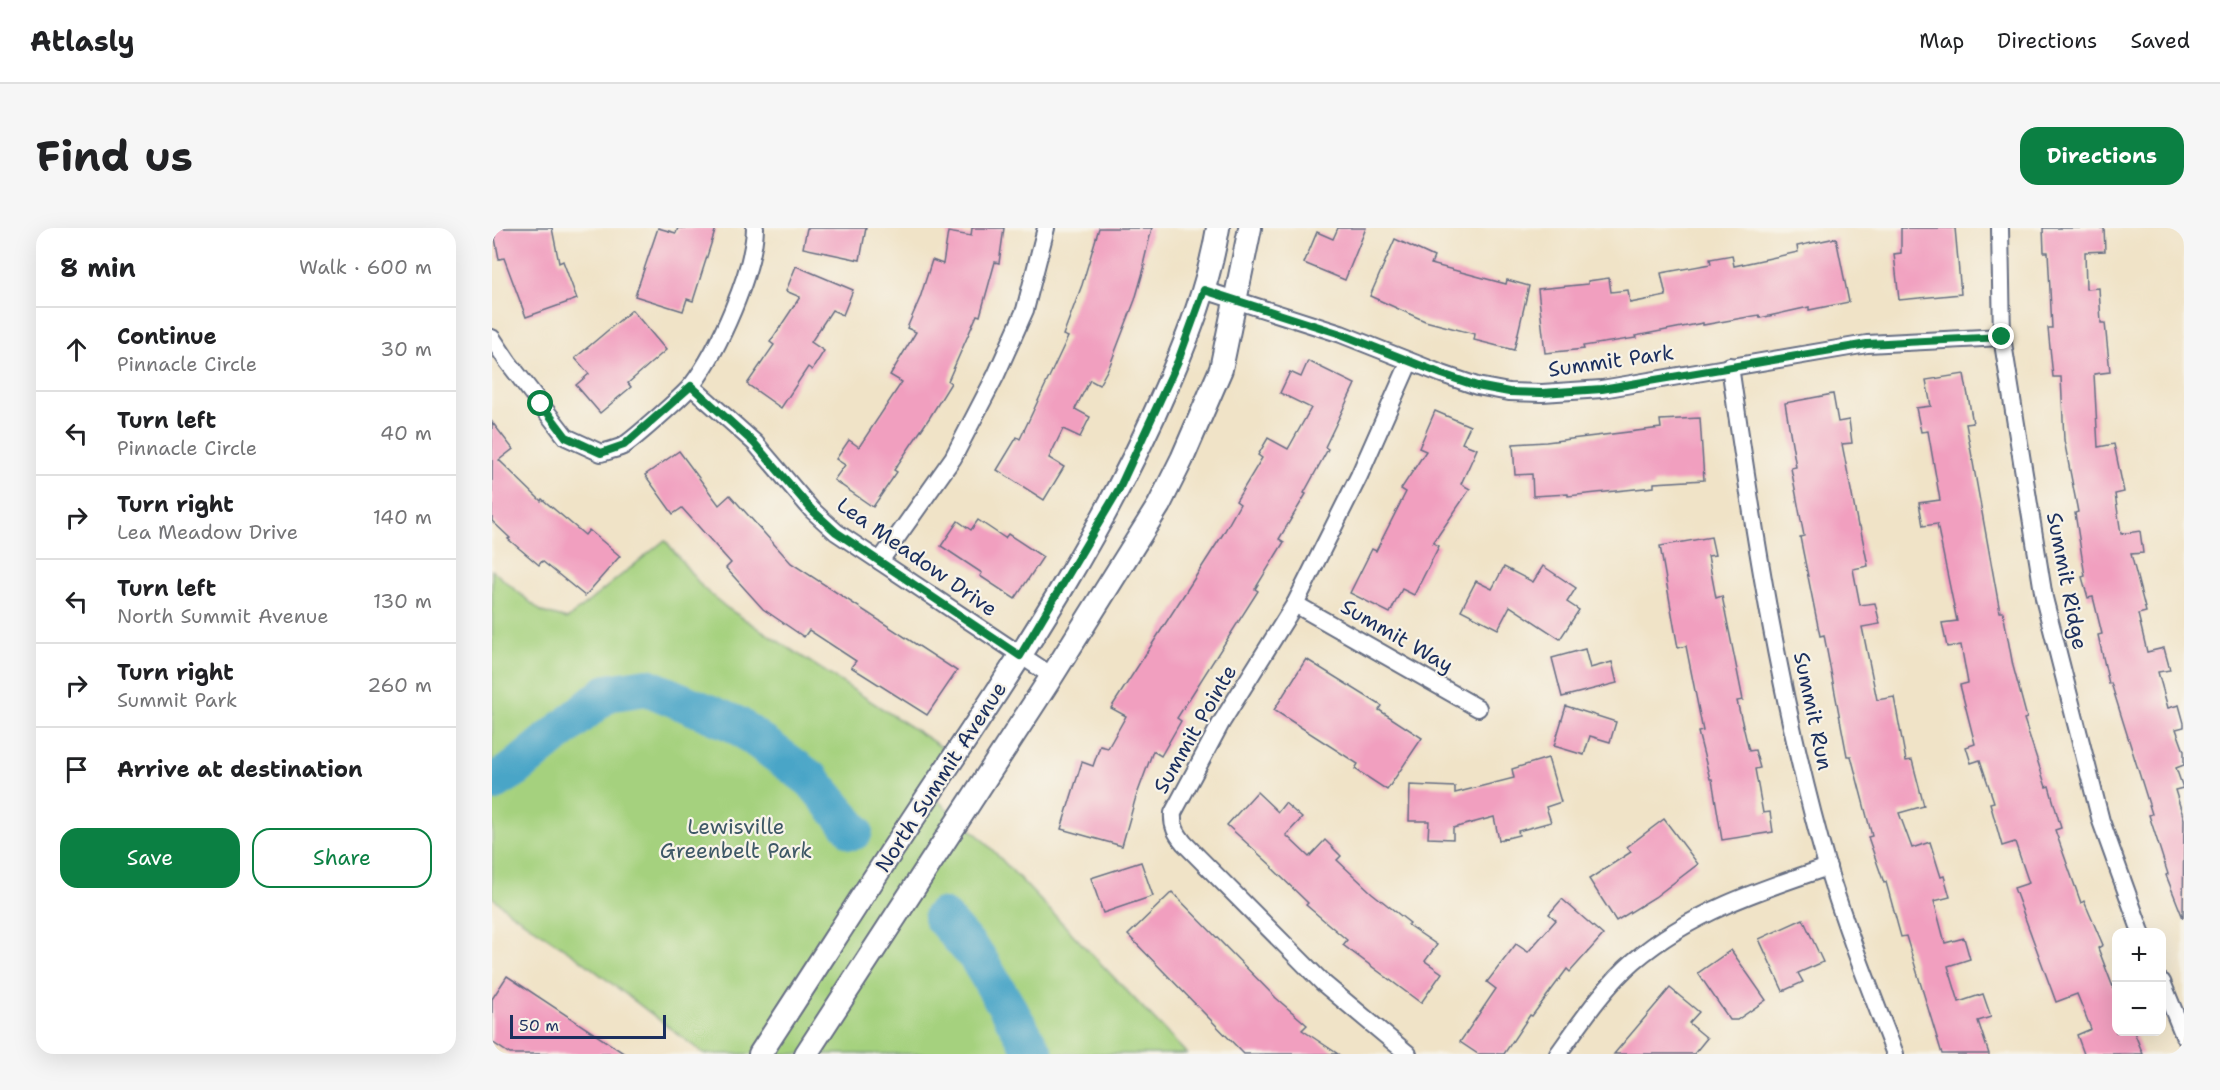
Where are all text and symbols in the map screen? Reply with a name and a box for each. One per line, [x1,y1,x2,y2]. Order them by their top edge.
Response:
text: Atlasly [30,22,135,60]
text: Map [1919,27,1964,55]
text: Directions [1997,27,2097,55]
text: Saved [2130,27,2190,55]
button: Directions [2020,127,2184,185]
text: Find us [36,128,193,184]
text: 8 min [60,250,136,285]
text: Walk · 600 m [299,254,432,280]
text: Continue [117,322,217,351]
route end [1988,323,2014,349]
icon: ahead [60,333,93,366]
text: 30 m [380,336,432,362]
street label: Summit Park [1546,338,1676,384]
text: Pinnacle Circle [117,351,257,377]
route start [527,390,553,416]
text: Turn left [117,406,216,435]
icon: left [60,417,93,450]
text: 40 m [380,420,432,446]
text: Pinnacle Circle [117,435,257,461]
text: Turn right [117,490,234,519]
street label: Lea Meadow Drive [831,491,1003,623]
icon: right [60,501,93,534]
text: 140 m [373,504,432,530]
street label: Summit Ridge [2040,510,2094,652]
text: Lea Meadow Drive [117,519,298,545]
text: Turn left [117,574,216,603]
icon: left [60,585,93,618]
text: 130 m [373,588,432,614]
street label: Summit Way [1336,593,1458,679]
text: North Summit Avenue [117,603,329,629]
street label: Summit Run [1787,649,1839,773]
text: Turn right [117,658,234,687]
street label: Summit Pointe [1147,660,1243,798]
icon: right [60,669,93,702]
text: 260 m [367,672,432,698]
street label: North Summit Avenue [869,676,1013,878]
text: Summit Park [117,687,237,713]
icon: arrive [60,753,93,786]
text: Arrive at destination [117,755,363,784]
park label: Lewisville Greenbelt Park [660,813,812,865]
button: Save [60,828,240,888]
button: Share [252,828,432,888]
map controls [2112,928,2166,1036]
button: + [2112,928,2166,982]
button: − [2112,982,2166,1036]
scale bar [510,1012,666,1040]
text: 50 m [519,1015,559,1036]

